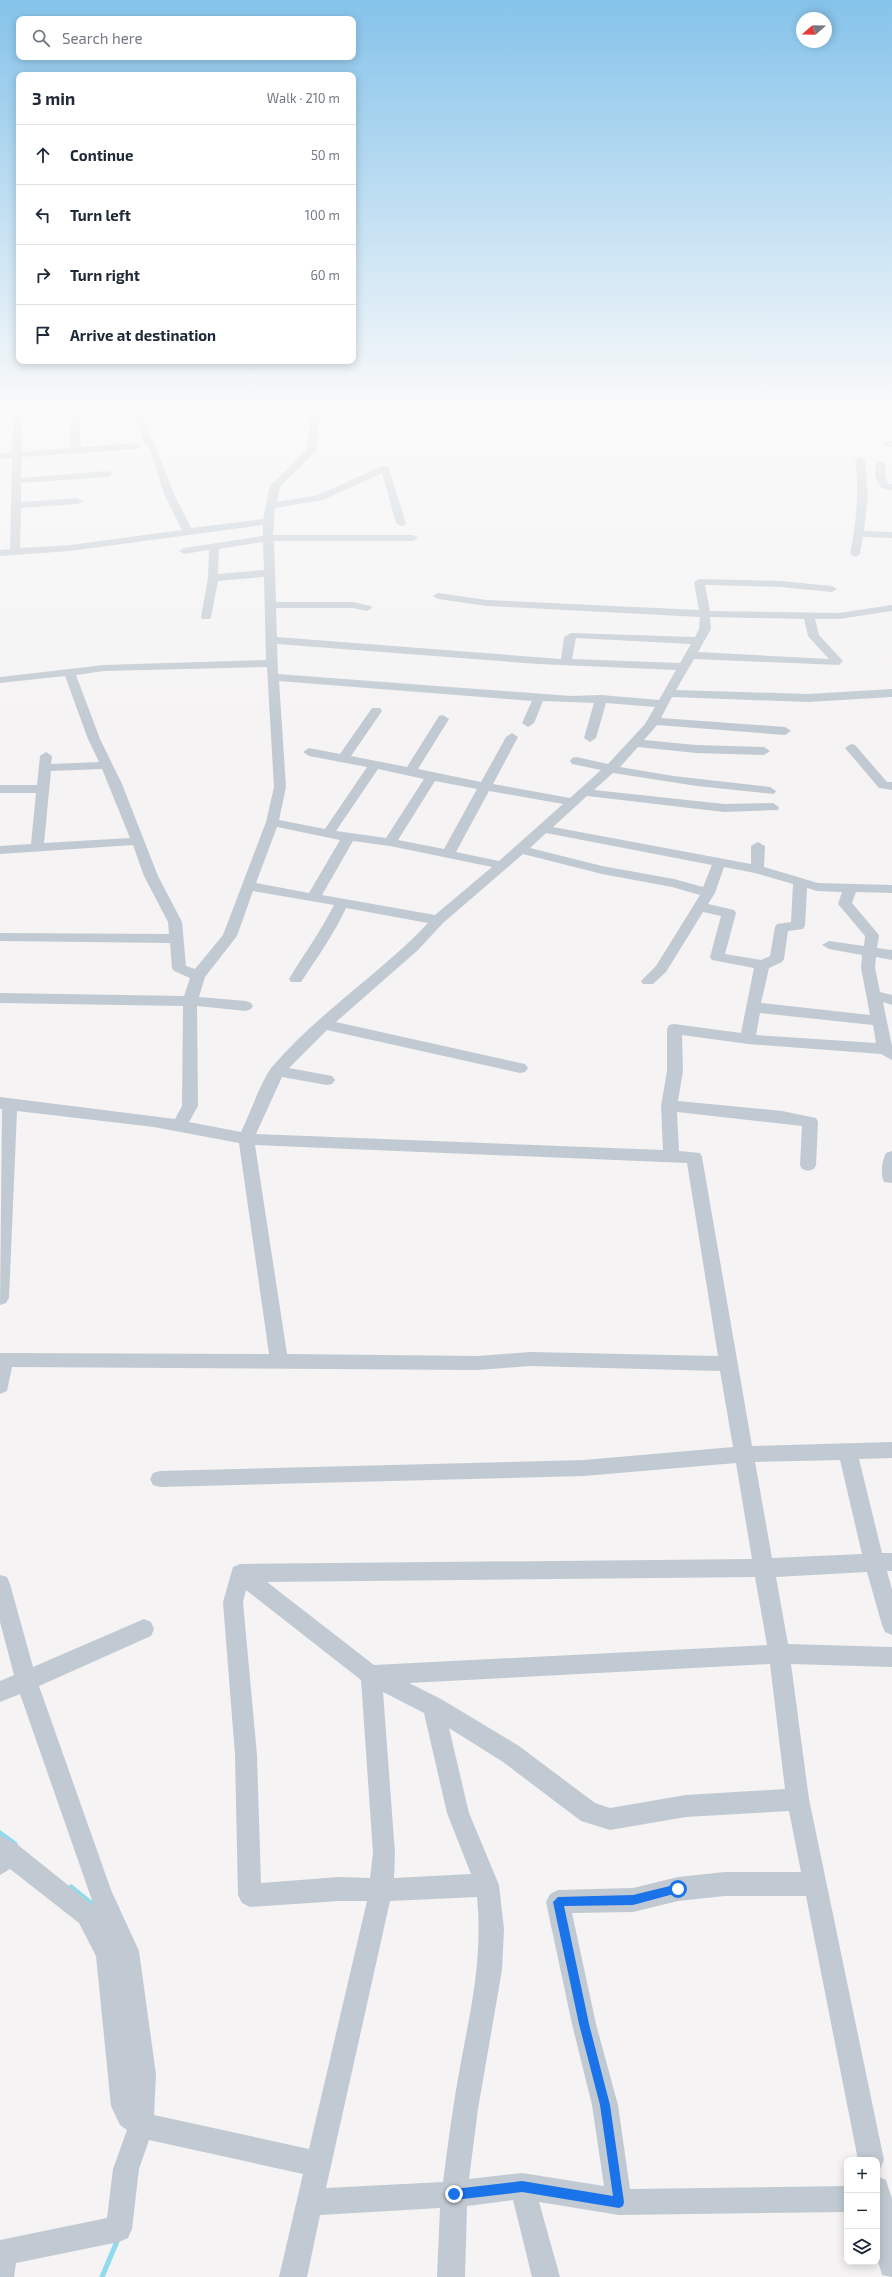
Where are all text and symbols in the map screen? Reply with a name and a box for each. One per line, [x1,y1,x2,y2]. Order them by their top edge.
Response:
north arrow [796,12,832,48]
search box [16,16,356,60]
icon: search [30,27,52,49]
text: Search here [62,29,143,47]
text: 3 min [32,88,75,108]
text: Walk · 210 m [267,90,340,106]
icon: ahead [32,144,54,166]
text: Continue [70,146,133,164]
text: 50 m [311,147,340,163]
icon: left [32,204,54,226]
text: Turn left [70,206,131,224]
text: 100 m [305,207,340,223]
icon: right [32,264,54,286]
text: Turn right [70,266,140,284]
text: 60 m [310,267,340,283]
icon: arrive [32,324,54,346]
text: Arrive at destination [70,326,216,344]
route start [669,1880,687,1898]
map controls [844,2157,880,2265]
button: + [844,2157,880,2193]
route end [445,2185,463,2203]
button: − [844,2193,880,2229]
button: layers [844,2229,880,2265]

